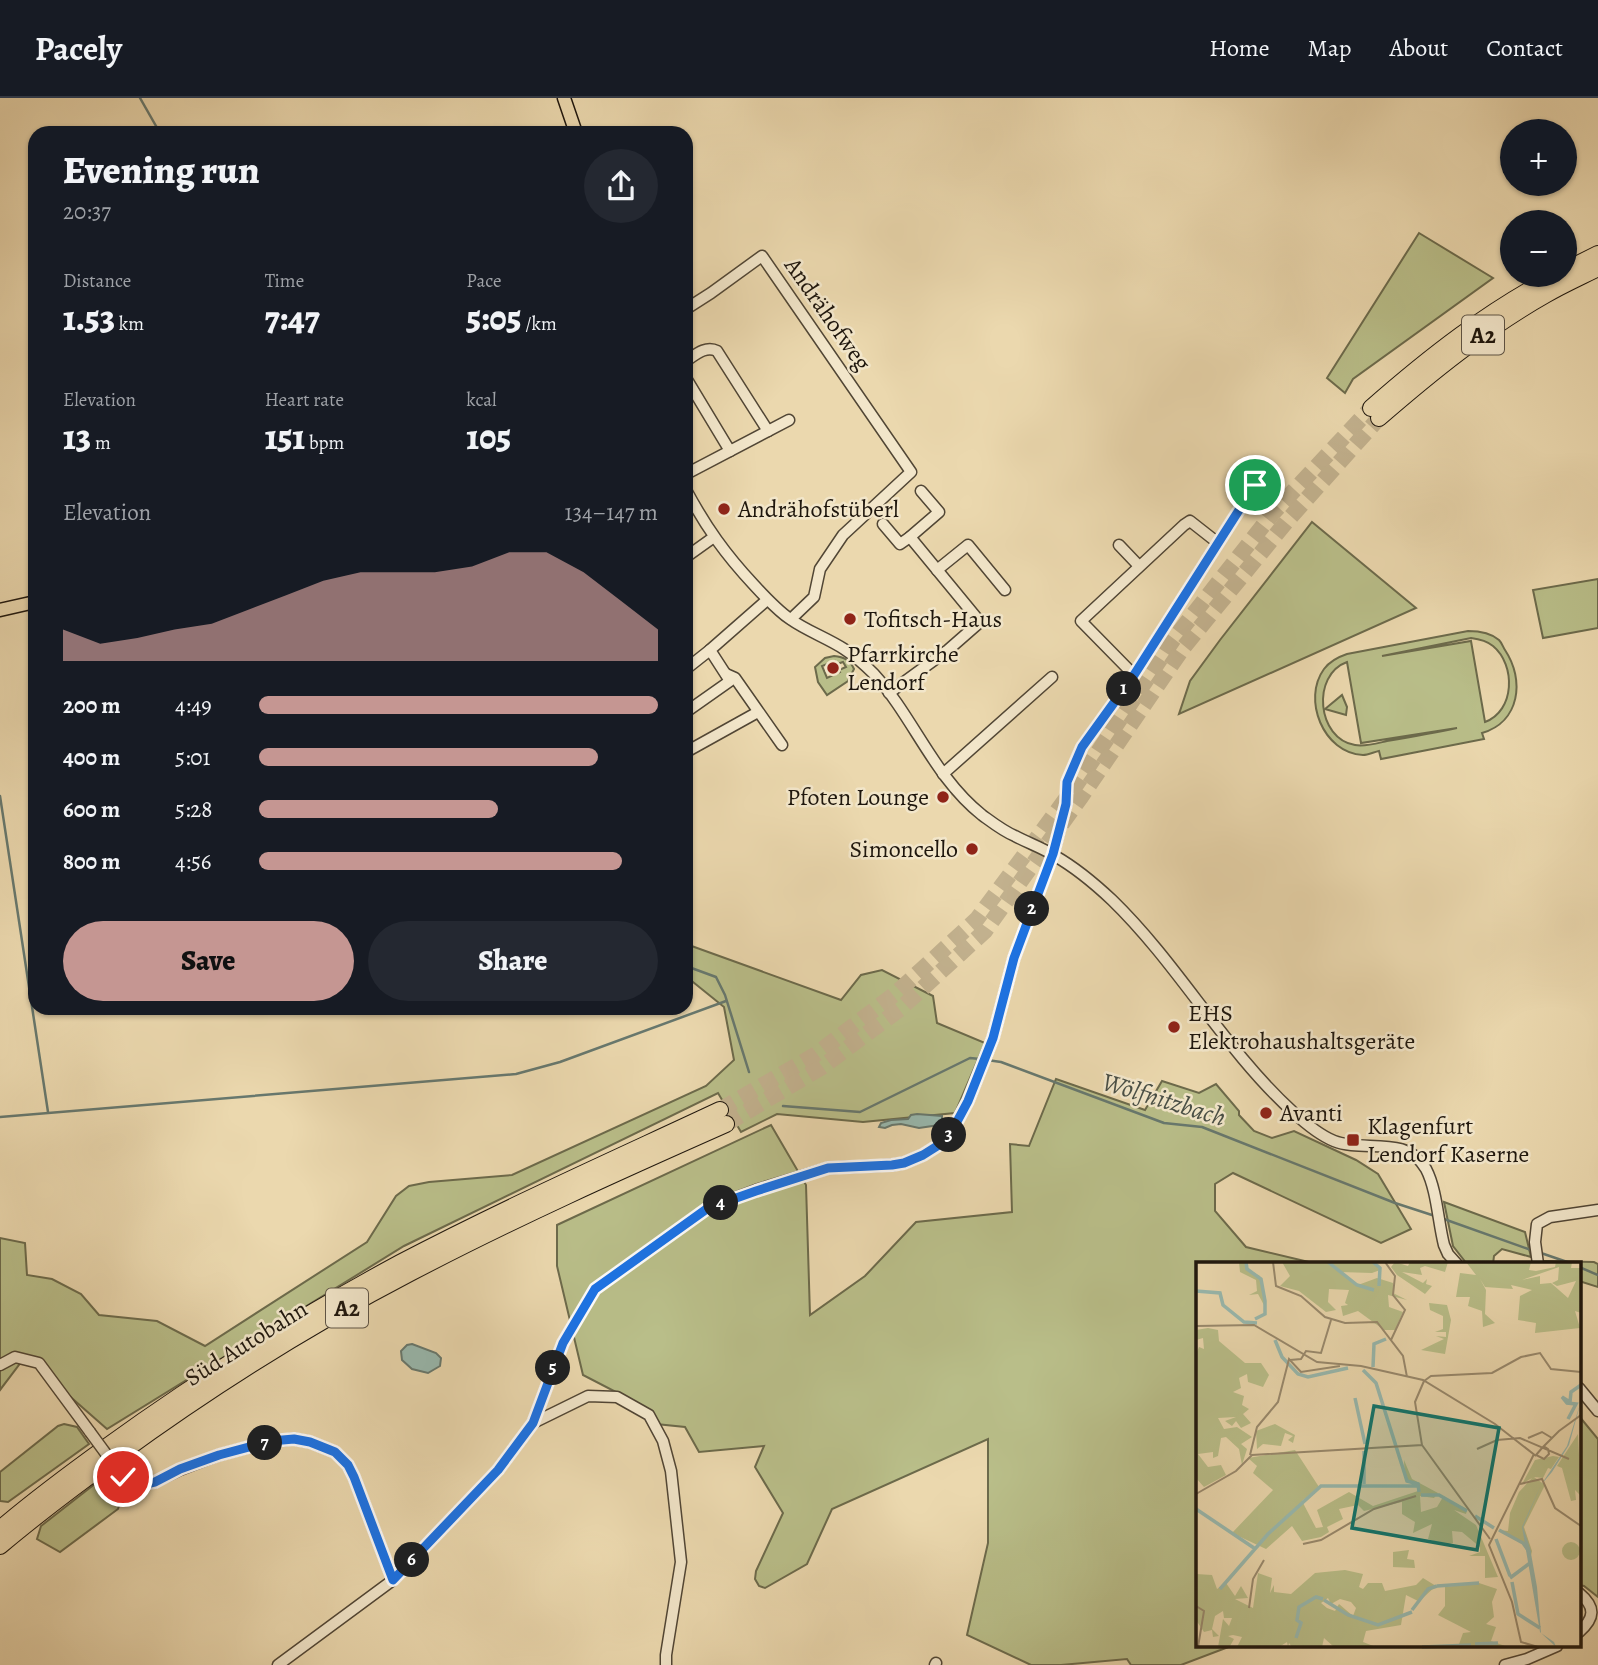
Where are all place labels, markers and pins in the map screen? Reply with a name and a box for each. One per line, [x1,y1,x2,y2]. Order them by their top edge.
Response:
pin [1225,455,1285,515]
place label: Andrähofstüberl [737,493,899,525]
marker: Andrähofstüberl [716,501,732,517]
place label: Tofitsch-Haus [864,603,1002,635]
marker: Tofitsch-Haus [842,611,858,627]
place label: Pfarrkirche Lendorf [847,638,959,698]
marker: Pfarrkirche Lendorf [825,660,841,676]
pin: 1 [1106,672,1142,706]
place label: Pfoten Lounge [787,781,929,813]
marker: Pfoten Lounge [935,789,951,805]
place label: Simoncello [849,833,958,865]
marker: Simoncello [964,841,980,857]
pin: 2 [1014,892,1050,926]
place label: EHS Elektrohaushaltsgeräte [1188,997,1415,1057]
marker: EHS Elektrohaushaltsgeräte [1166,1019,1182,1035]
place label: Avanti [1279,1097,1343,1129]
marker: Avanti [1258,1105,1274,1121]
place label: Klagenfurt Lendorf Kaserne [1367,1110,1529,1170]
pin: 3 [932,1118,967,1152]
marker: Klagenfurt Lendorf Kaserne [1345,1132,1361,1148]
pin: 4 [704,1186,738,1220]
pin: 5 [536,1350,570,1386]
pin: 7 [247,1426,282,1460]
pin [93,1447,153,1507]
pin: 6 [394,1542,430,1578]

